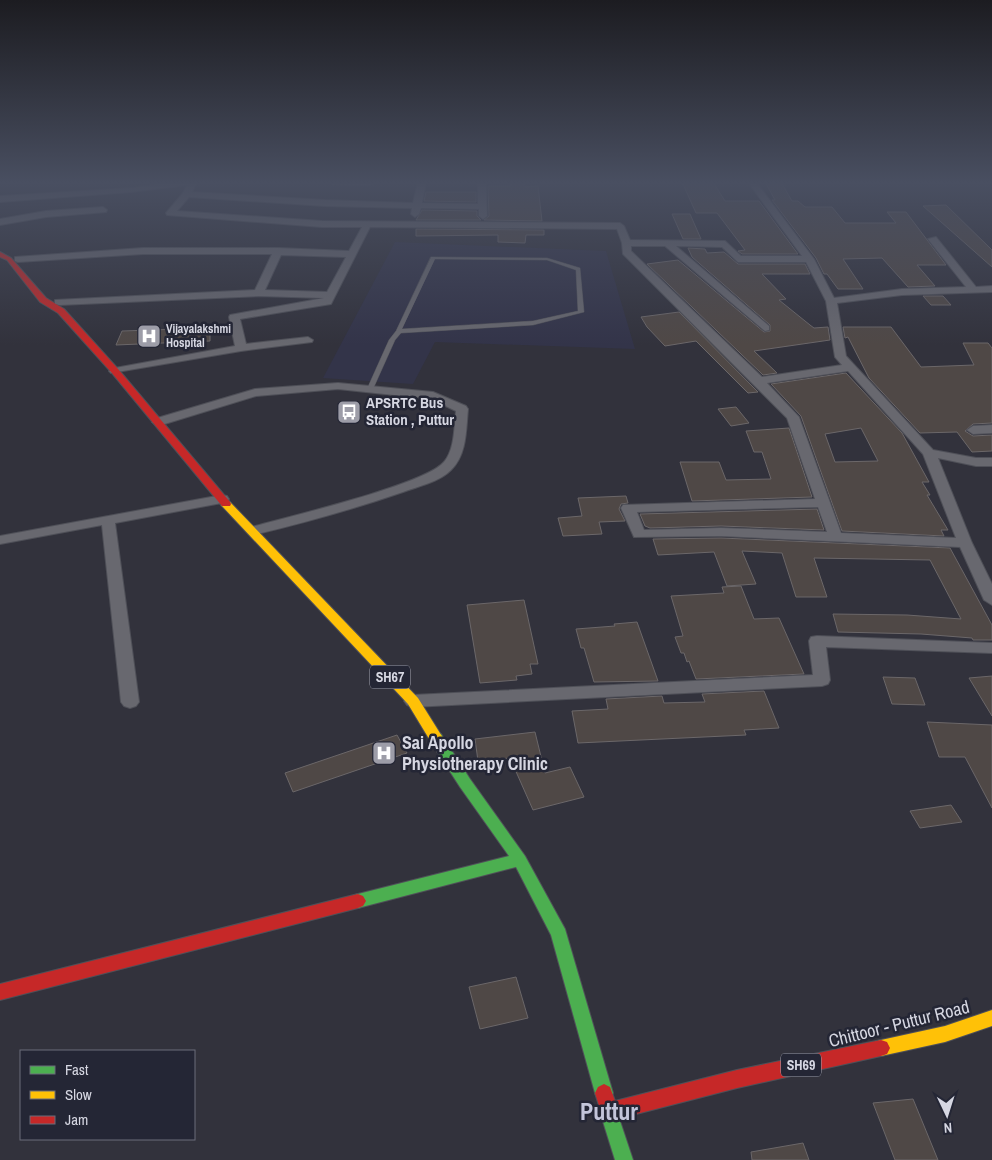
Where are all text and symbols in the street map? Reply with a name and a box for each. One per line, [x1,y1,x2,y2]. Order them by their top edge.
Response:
place label: Vijayalakshmi Hospital [166,321,231,351]
hospital icon: Vijayalakshmi Hospital [136,323,162,349]
place label: APSRTC Bus Station , Puttur [366,392,454,430]
bus stop icon: APSRTC Bus Station , Puttur [336,399,362,425]
road number: SH67 [370,666,410,689]
place label: Sai Apollo Physiotherapy Clinic [402,730,548,776]
hospital icon: Sai Apollo Physiotherapy Clinic [371,740,397,766]
street label: Chittoor - Puttur Road [826,994,972,1053]
legend [20,1050,195,1140]
road number: SH69 [781,1054,821,1076]
text: Fast [65,1059,89,1080]
text: Slow [65,1084,92,1105]
north arrow [922,1090,972,1140]
district label: Puttur [580,1095,638,1127]
text: Jam [65,1109,88,1130]
text: N [943,1119,953,1137]

